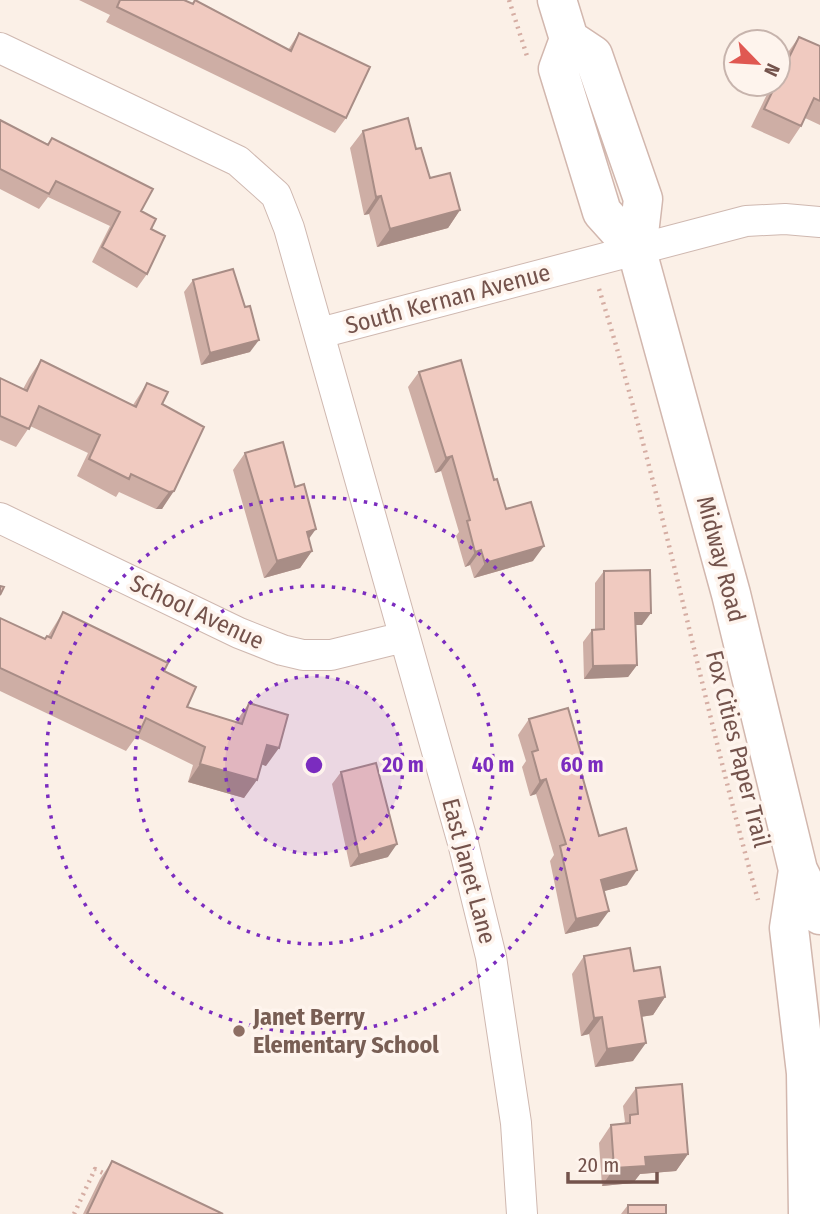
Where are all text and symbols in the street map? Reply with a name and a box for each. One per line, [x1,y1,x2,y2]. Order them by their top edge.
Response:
north arrow [722,28,792,98]
text: N [759,60,785,80]
street label: South Kernan Avenue [343,258,553,340]
street label: Midway Road [691,493,751,625]
street label: School Avenue [126,569,268,655]
street label: Fox Cities Paper Trail [700,648,776,850]
text: 20 m [381,752,424,778]
text: 40 m [472,752,514,778]
text: 60 m [561,752,603,778]
centre of rings [302,753,326,777]
street label: East Janet Lane [436,795,502,947]
place label: Janet Berry Elementary School [252,1003,439,1059]
marker: Janet Berry Elementary School [231,1023,247,1039]
scale bar [568,1140,657,1184]
text: 20 m [578,1152,619,1178]

